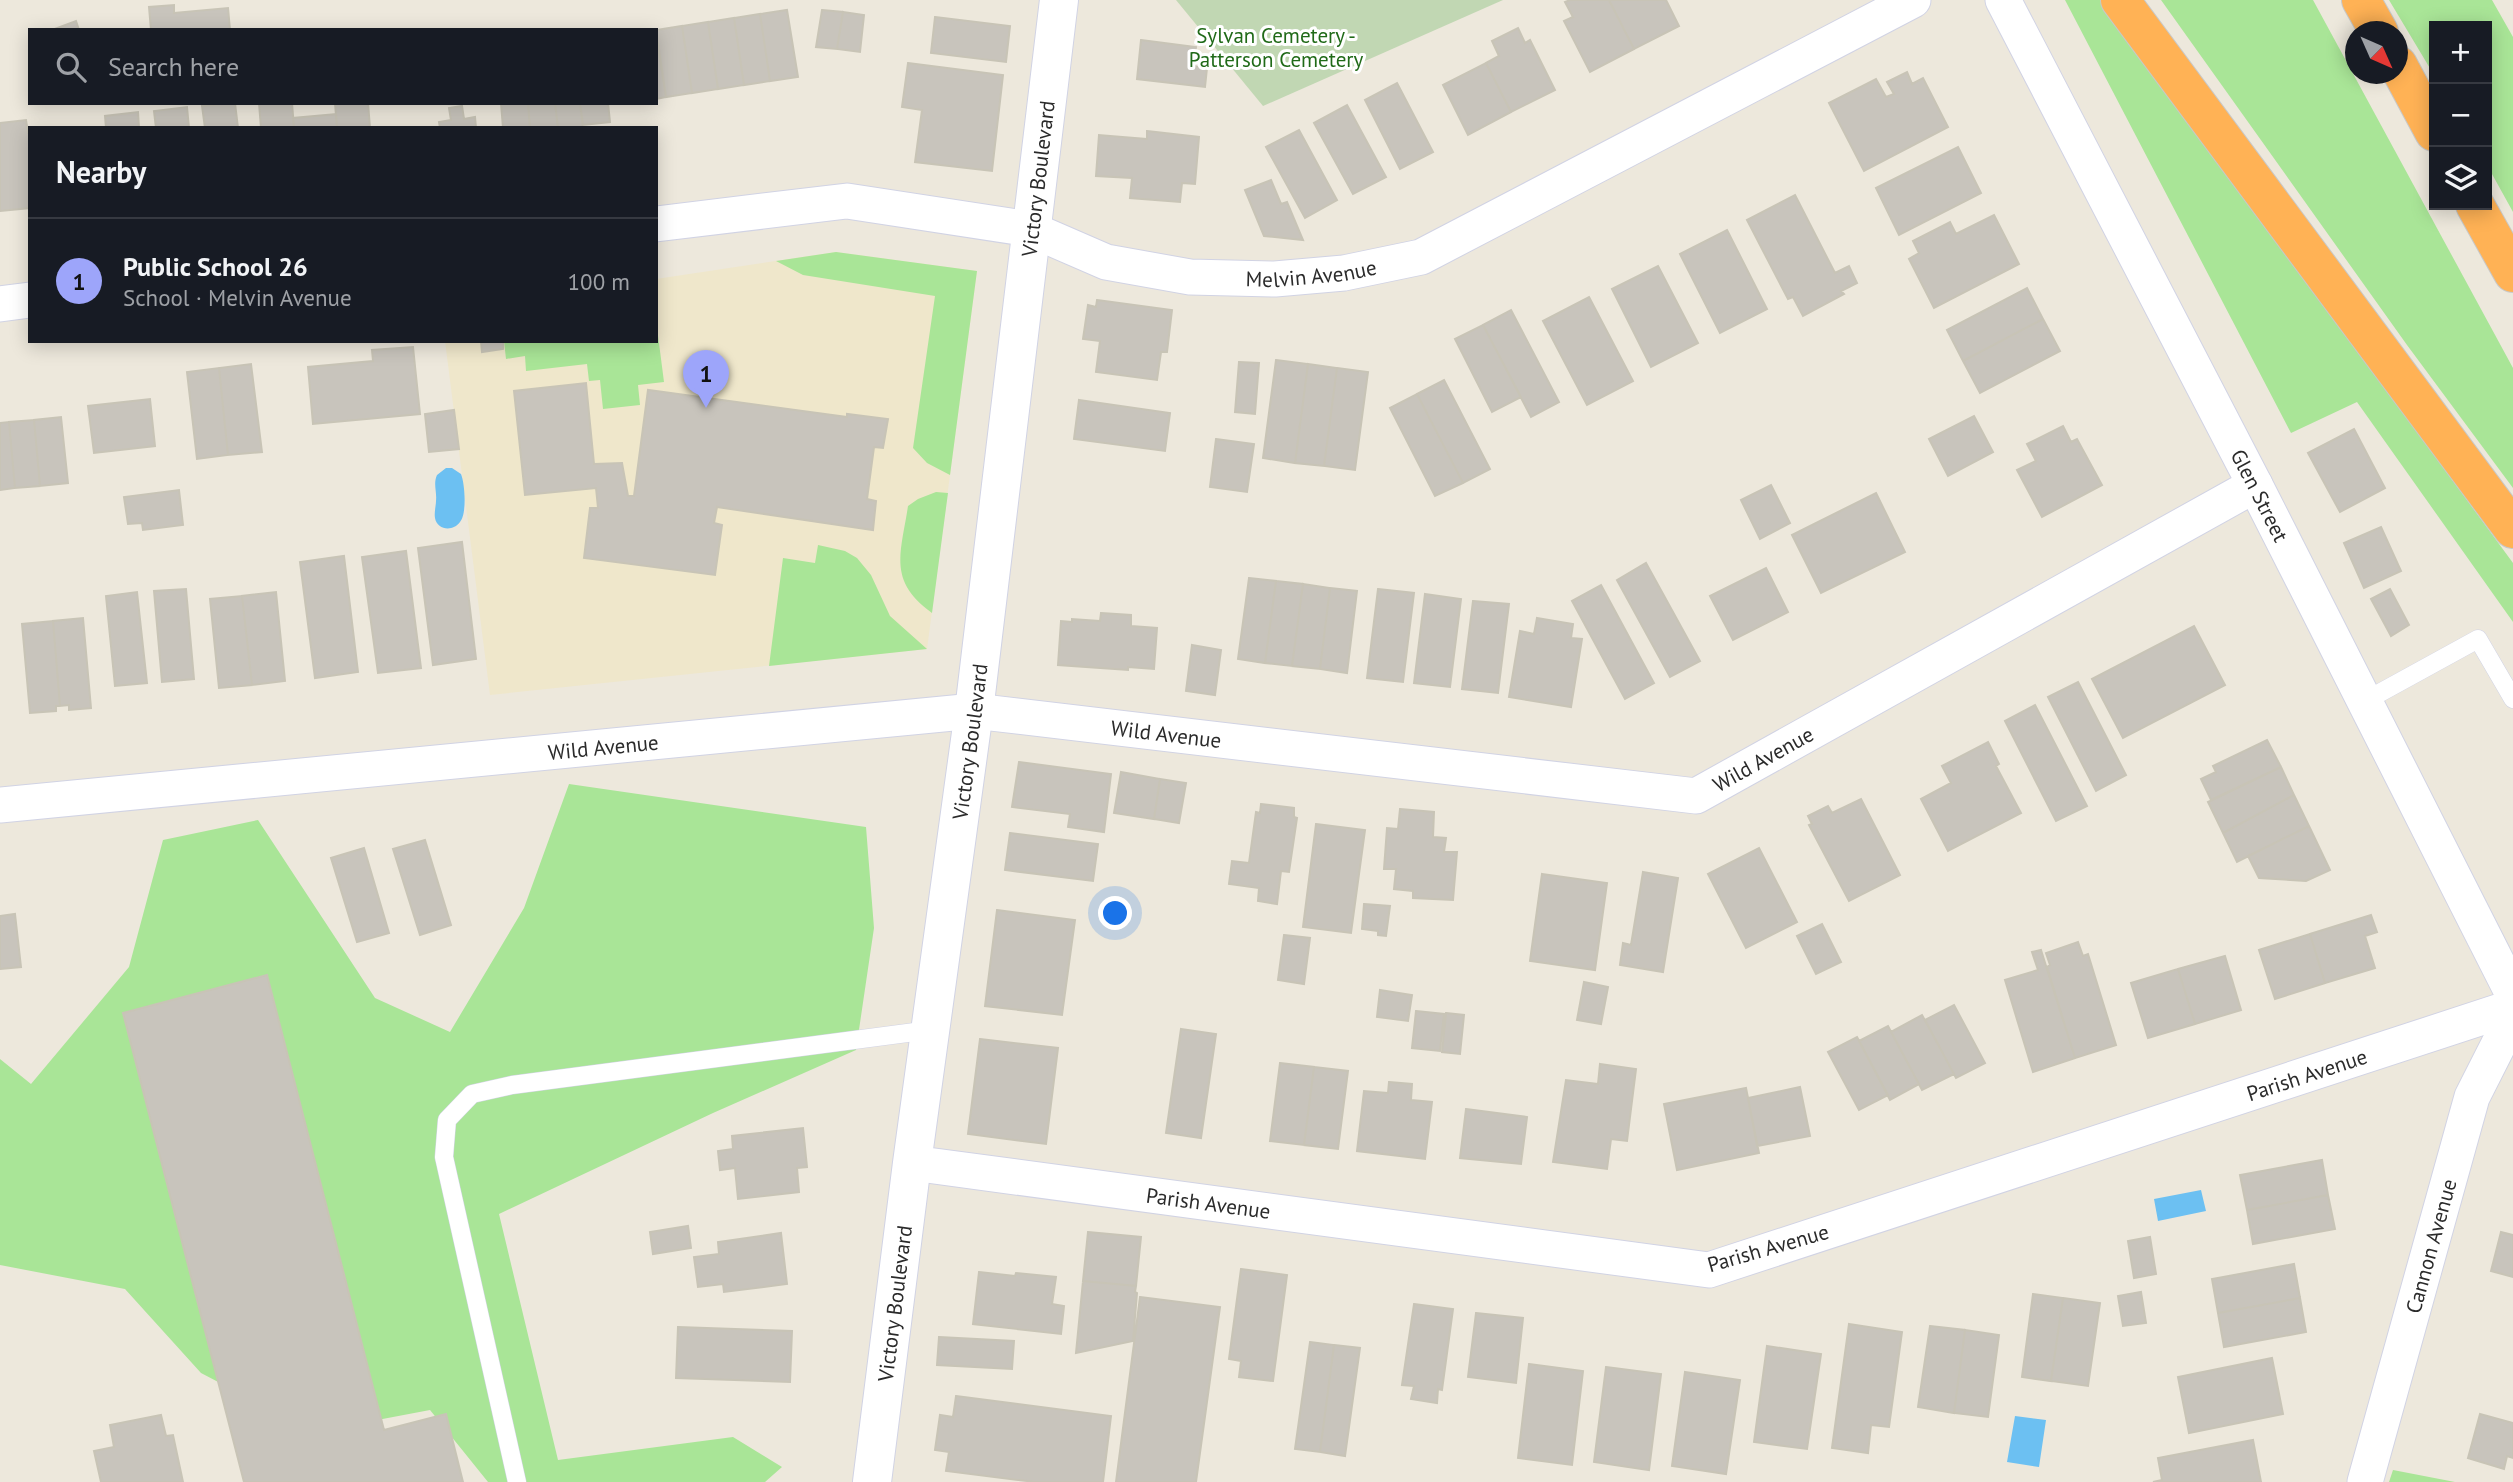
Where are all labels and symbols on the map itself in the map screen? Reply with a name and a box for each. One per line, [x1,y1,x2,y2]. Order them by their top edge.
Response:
north arrow [2345,21,2408,84]
park label: Sylvan Cemetery - Patterson Cemetery [1189,22,1363,73]
street label: Victory Boulevard [1015,99,1060,259]
street label: Melvin Avenue [1245,253,1379,293]
pin: 1 [683,350,729,408]
street label: Glen Street [2225,444,2295,546]
street label: Victory Boulevard [946,662,993,822]
street label: Wild Avenue [1109,714,1223,754]
street label: Wild Avenue [1708,720,1818,798]
street label: Wild Avenue [547,728,660,766]
your location [1098,896,1132,930]
street label: Parish Avenue [2243,1042,2370,1107]
street label: Cannon Avenue [2399,1176,2462,1316]
street label: Parish Avenue [1145,1181,1272,1224]
street label: Parish Avenue [1704,1218,1832,1278]
street label: Victory Boulevard [871,1224,918,1384]

